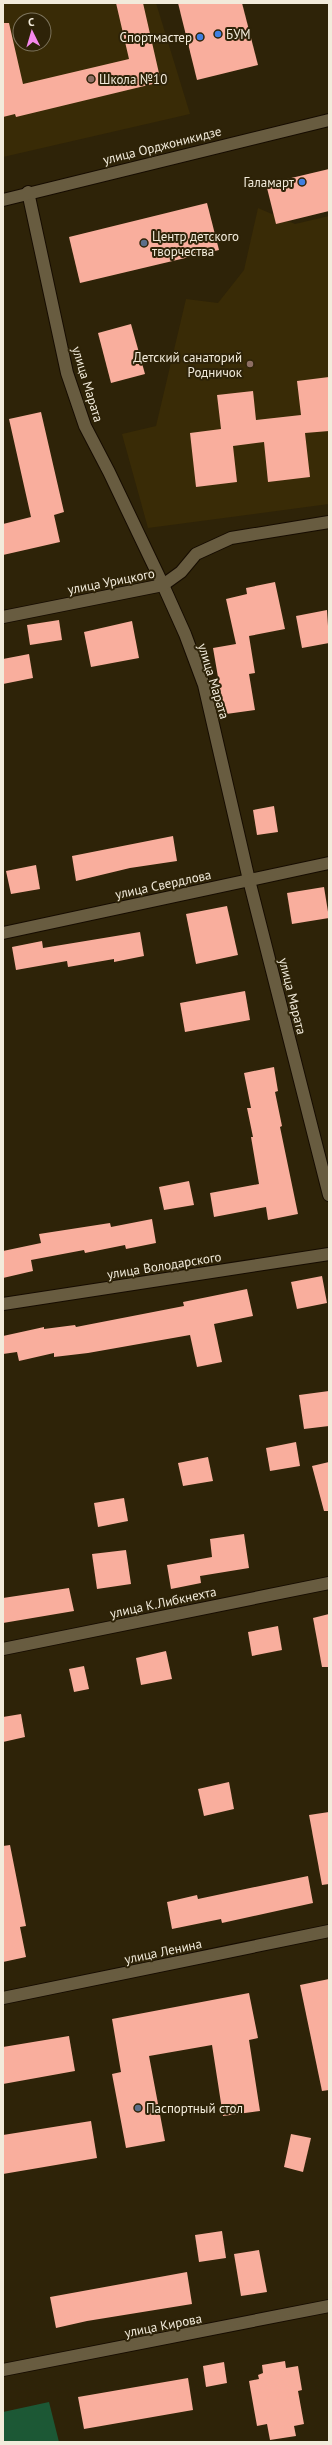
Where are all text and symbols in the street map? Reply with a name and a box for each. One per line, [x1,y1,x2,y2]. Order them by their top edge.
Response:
north arrow [12,12,52,52]
text: С [27,15,35,29]
place label: БУМ [226,26,251,43]
place label: Спортмастер [120,29,192,46]
marker: БУМ [213,29,223,39]
marker: Спортмастер [195,32,205,42]
place label: Школа №10 [99,71,167,88]
marker: Школа №10 [86,74,96,84]
street label: улица Орджоникидзе [101,123,223,168]
place label: Галамарт [243,174,295,191]
marker: Галамарт [297,177,307,187]
place label: Центр детского творчества [152,228,239,260]
marker: Центр детского творчества [139,238,149,248]
street label: улица Марата [68,344,107,424]
place label: Детский санаторий Родничок [133,349,243,381]
marker: Детский санаторий Родничок [245,359,255,369]
street label: улица Урицкого [66,565,156,598]
street label: улица Марата [194,641,233,721]
street label: улица Свердлова [113,866,213,903]
street label: улица Марата [275,956,310,1036]
street label: улица Володарского [106,1248,222,1283]
street label: улица К.Либкнехта [108,1583,218,1622]
street label: улица Ленина [123,1935,203,1968]
place label: Паспортный стол [146,2100,243,2117]
marker: Паспортный стол [133,2103,143,2113]
street label: улица Кирова [123,2310,203,2341]

